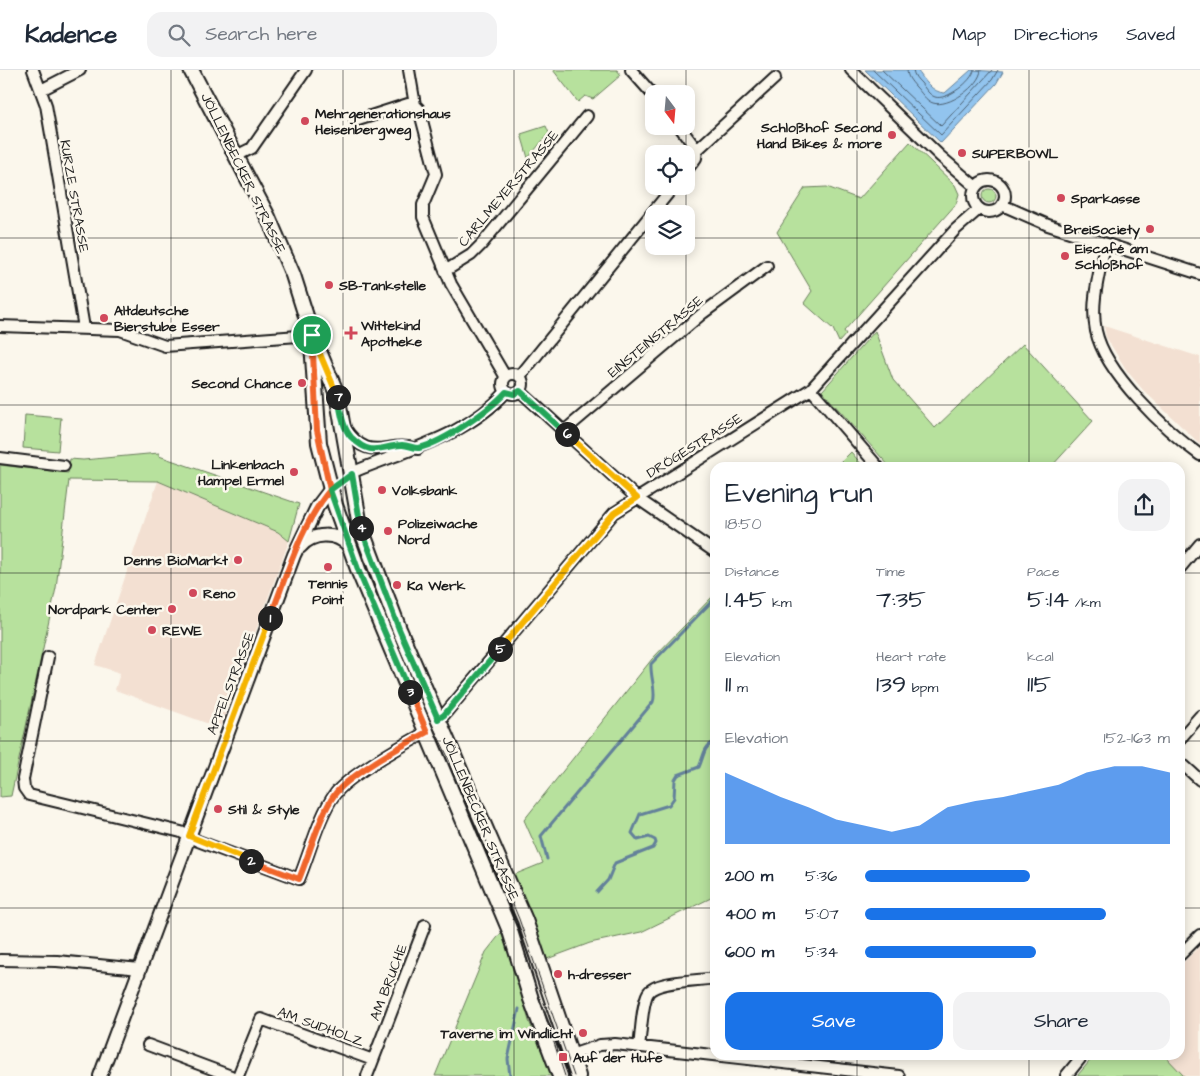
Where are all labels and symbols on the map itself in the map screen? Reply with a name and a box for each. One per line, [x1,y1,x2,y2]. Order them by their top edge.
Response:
north arrow [645,85,695,135]
street label: JÖLLENBECKER STRASSE [195,90,291,258]
place label: Mehrgenerationshaus Heisenbergweg [315,104,451,141]
marker: Mehrgenerationshaus Heisenbergweg [299,115,311,127]
place label: Schloßhof Second Hand Bikes & more [757,118,883,154]
street label: CARLMEYERSTRASSE [454,125,564,251]
marker: Schloßhof Second Hand Bikes & more [886,129,898,141]
street label: KURZE STRASSE [54,138,94,255]
place label: SUPERBOWL [971,144,1059,164]
marker: SUPERBOWL [956,147,968,159]
place label: Sparkasse [1070,189,1140,209]
marker: Sparkasse [1055,192,1067,204]
place label: BreiSociety [1064,220,1140,240]
marker: BreiSociety [1144,223,1156,235]
place label: Eiscafé am Schloßhof [1074,239,1149,275]
marker: Eiscafé am Schloßhof [1059,250,1071,262]
place label: SB-Tankstelle [338,276,426,296]
marker: SB-Tankstelle [323,279,335,291]
street label: EINSTEINSTRASSE [604,290,708,383]
place label: Altdeutsche Bierstube Esser [114,301,220,337]
marker: Altdeutsche Bierstube Esser [98,312,110,324]
pin [291,314,333,356]
place label: Wittekind Apotheke [360,316,422,352]
marker: Wittekind Apotheke [345,327,357,339]
place label: Second Chance [191,374,292,394]
marker: Second Chance [296,377,308,389]
pin: 7 [326,384,350,410]
street label: DRÖGESTRASSE [643,408,747,483]
pin: 6 [554,422,580,446]
place label: Linkenbach Hampel Ermel [198,455,285,491]
marker: Linkenbach Hampel Ermel [288,466,300,478]
place label: Volksbank [391,481,457,501]
marker: Volksbank [376,484,388,496]
place label: Polizeiwache Nord [398,514,478,550]
pin: 4 [348,516,374,540]
marker: Polizeiwache Nord [382,525,394,537]
place label: Denns BioMarkt [124,551,228,571]
marker: Denns BioMarkt [232,554,244,566]
marker: Tennis Point [322,561,334,573]
place label: Tennis Point [307,574,348,610]
place label: Ka Werk [407,576,466,596]
marker: Ka Werk [391,579,403,591]
place label: Reno [203,584,236,604]
marker: Reno [187,587,199,599]
place label: Nordpark Center [48,600,162,620]
marker: Nordpark Center [166,603,178,615]
pin: 1 [258,606,282,630]
place label: REWE [162,621,202,641]
marker: REWE [146,624,158,636]
street label: APFELSTRASSE [202,628,260,738]
pin: 5 [488,636,512,662]
pin: 3 [398,680,422,704]
street label: JÖLLENBECKER STRASSE [436,733,524,904]
place label: Stil & Style [227,800,300,820]
marker: Stil & Style [212,803,224,815]
pin: 2 [238,848,264,874]
street label: AM BRUCHE [365,940,413,1024]
place label: h-dresser [568,965,631,985]
marker: h-dresser [552,968,564,980]
street label: AM SUDHOLZ [275,1002,367,1052]
place label: Taverne im Windlicht [440,1024,573,1044]
marker: Taverne im Windlicht [577,1027,589,1039]
place label: Auf der Hufe [573,1048,663,1068]
marker: Auf der Hufe [557,1051,569,1063]

